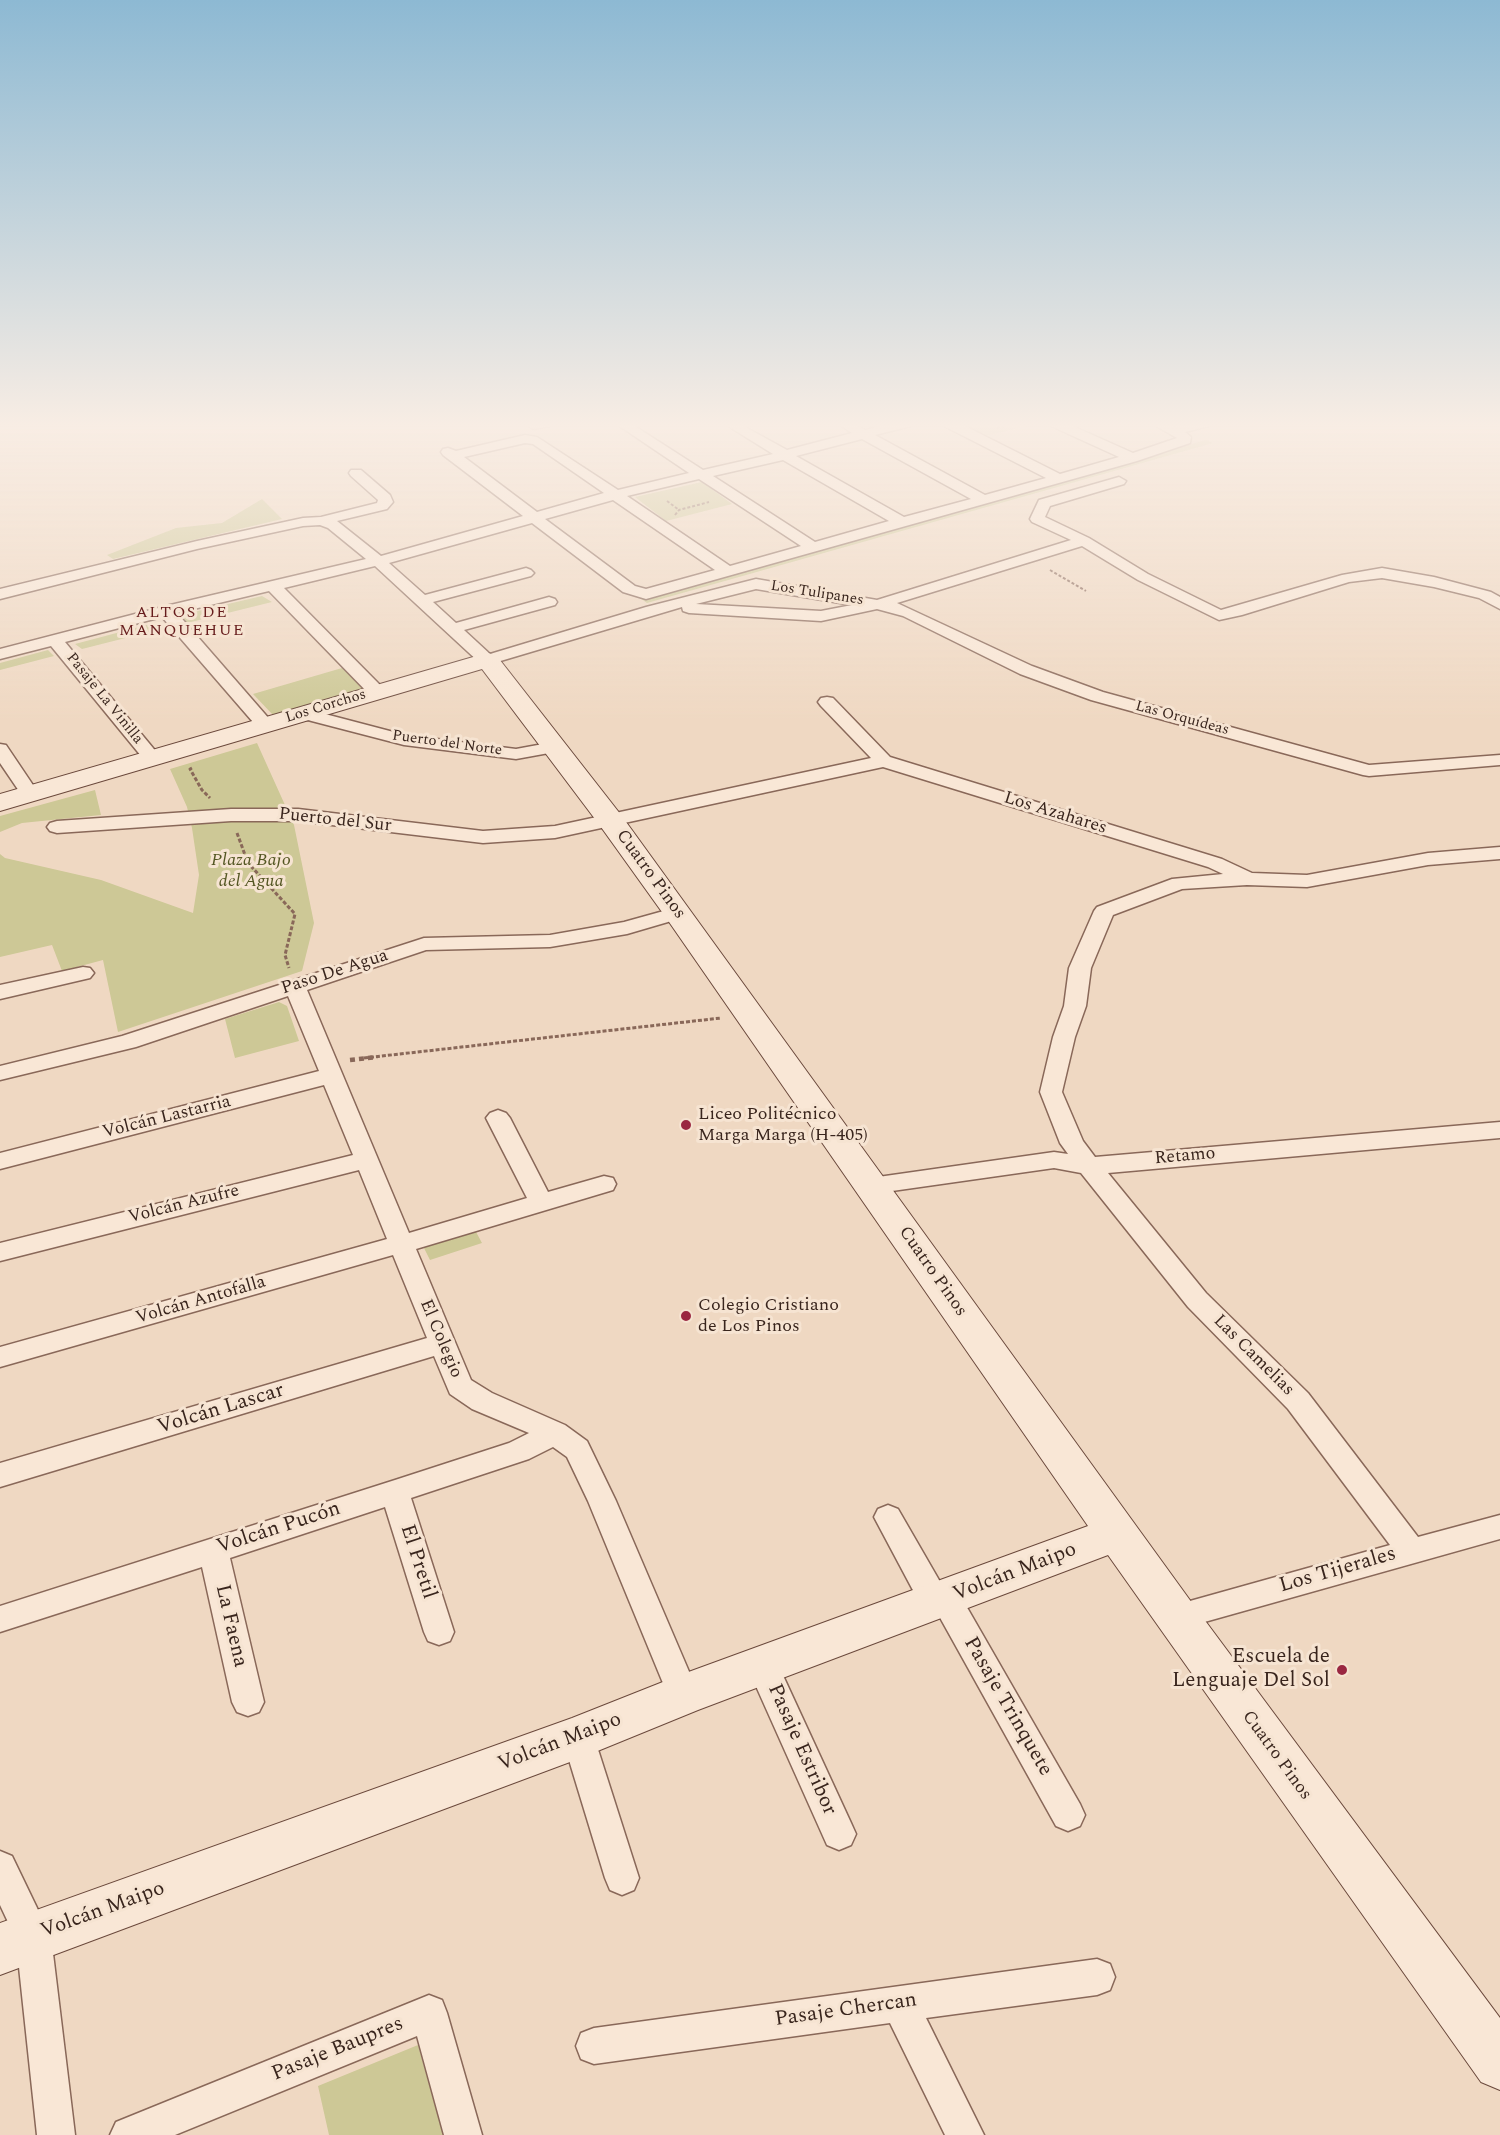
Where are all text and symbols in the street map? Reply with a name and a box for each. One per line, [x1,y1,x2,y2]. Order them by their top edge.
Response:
street label: Los Tulipanes [769,578,865,610]
district label: ALTOS DE MANQUEHUE [119,604,245,642]
street label: Pasaje La Vinilla [62,650,146,748]
street label: Los Corchos [284,686,368,728]
street label: Las Orquídeas [1133,698,1231,740]
street label: Puerto del Norte [391,727,503,761]
street label: Los Azahares [1001,788,1109,840]
street label: Puerto del Sur [277,804,393,838]
street label: Cuatro Pinos [610,826,690,924]
park label: Plaza Bajo del Agua [211,850,291,892]
street label: Paso De Agua [279,946,391,1000]
street label: Volcán Lastarria [101,1092,233,1144]
place label: Liceo Politécnico Marga Marga (H-405) [698,1104,868,1146]
marker: Liceo Politécnico Marga Marga (H-405) [679,1118,693,1132]
street label: Retamo [1154,1144,1216,1170]
street label: Volcán Azufre [126,1181,242,1229]
street label: Cuatro Pinos [893,1223,971,1321]
street label: Volcán Antofalla [134,1272,268,1330]
place label: Colegio Cristiano de Los Pinos [698,1295,839,1338]
street label: El Colegio [414,1296,466,1382]
marker: Colegio Cristiano de Los Pinos [679,1309,693,1323]
street label: Las Camelias [1208,1311,1298,1401]
street label: Volcán Lascar [155,1379,287,1441]
street label: Volcán Pucón [214,1497,344,1561]
street label: El Pretil [393,1521,441,1603]
street label: Volcán Maipo [950,1538,1080,1608]
street label: Los Tijerales [1277,1542,1399,1600]
street label: La Faena [208,1582,252,1670]
street label: Pasaje Trinquete [957,1633,1057,1781]
place label: Escuela de Lenguaje Del Sol [1172,1645,1330,1695]
marker: Escuela de Lenguaje Del Sol [1335,1663,1349,1677]
street label: Pasaje Estribor [761,1680,841,1820]
street label: Cuatro Pinos [1236,1707,1316,1805]
street label: Volcán Maipo [495,1708,625,1778]
street label: Volcán Maipo [38,1877,168,1945]
street label: Pasaje Chercan [773,1989,919,2033]
street label: Pasaje Baupres [268,2012,408,2088]

